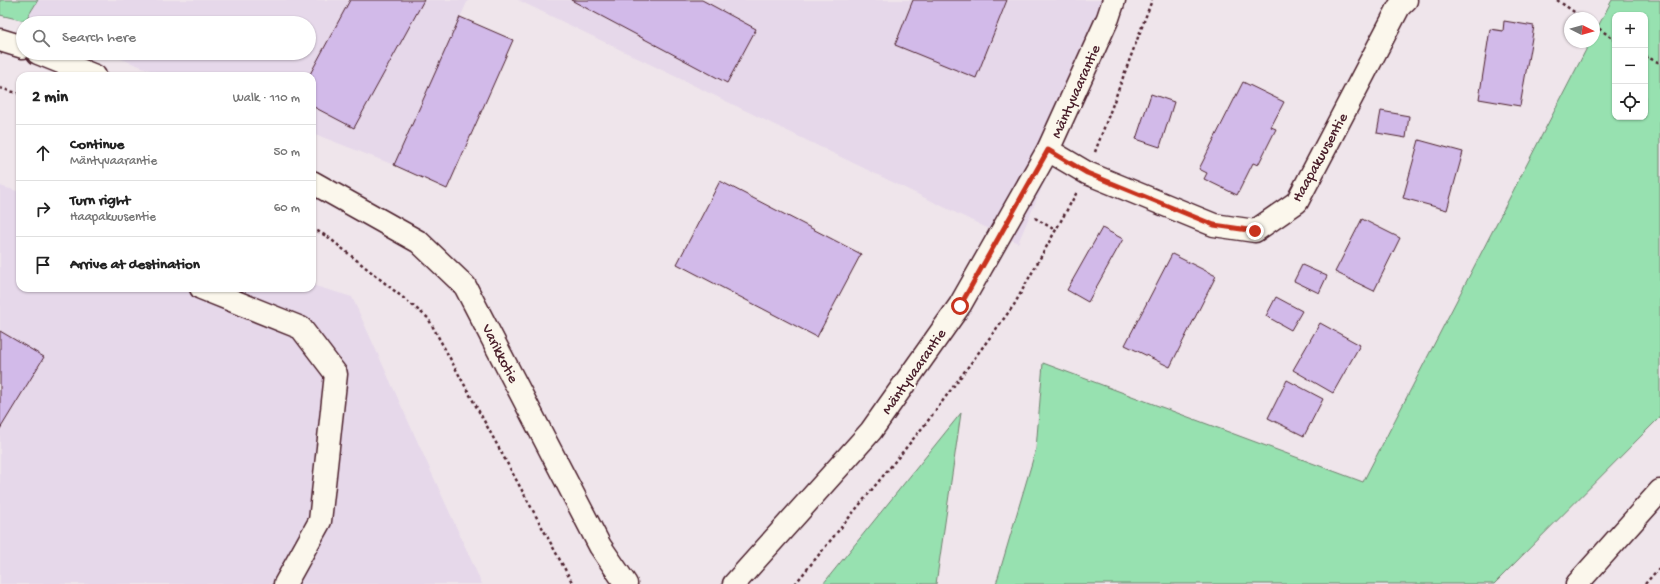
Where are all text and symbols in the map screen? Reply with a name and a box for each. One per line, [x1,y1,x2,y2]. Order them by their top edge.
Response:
north arrow [1564,12,1600,48]
map controls [1612,12,1648,120]
button: + [1612,12,1648,48]
search box [16,16,316,60]
icon: search [30,27,52,49]
text: Search here [62,29,136,47]
street label: Mäntyvaarantie [1048,42,1106,141]
button: − [1612,48,1648,84]
button: locate [1612,84,1648,120]
text: 2 min [32,88,68,108]
text: Walk · 110 m [233,91,300,106]
street label: Haapakuusentie [1289,110,1353,206]
text: Continue [70,136,124,154]
icon: ahead [32,142,54,164]
text: 50 m [273,145,300,160]
text: Mäntyvaarantie [70,154,157,169]
text: Turn right [70,192,130,210]
icon: right [32,198,54,220]
text: 60 m [274,201,300,216]
text: Haapakuusentie [70,210,156,225]
route end [1246,222,1264,240]
icon: arrive [32,254,54,276]
text: Arrive at destination [70,256,200,274]
route start [951,297,969,315]
street label: Varikkotie [476,321,522,387]
street label: Mäntyvaarantie [878,326,951,418]

